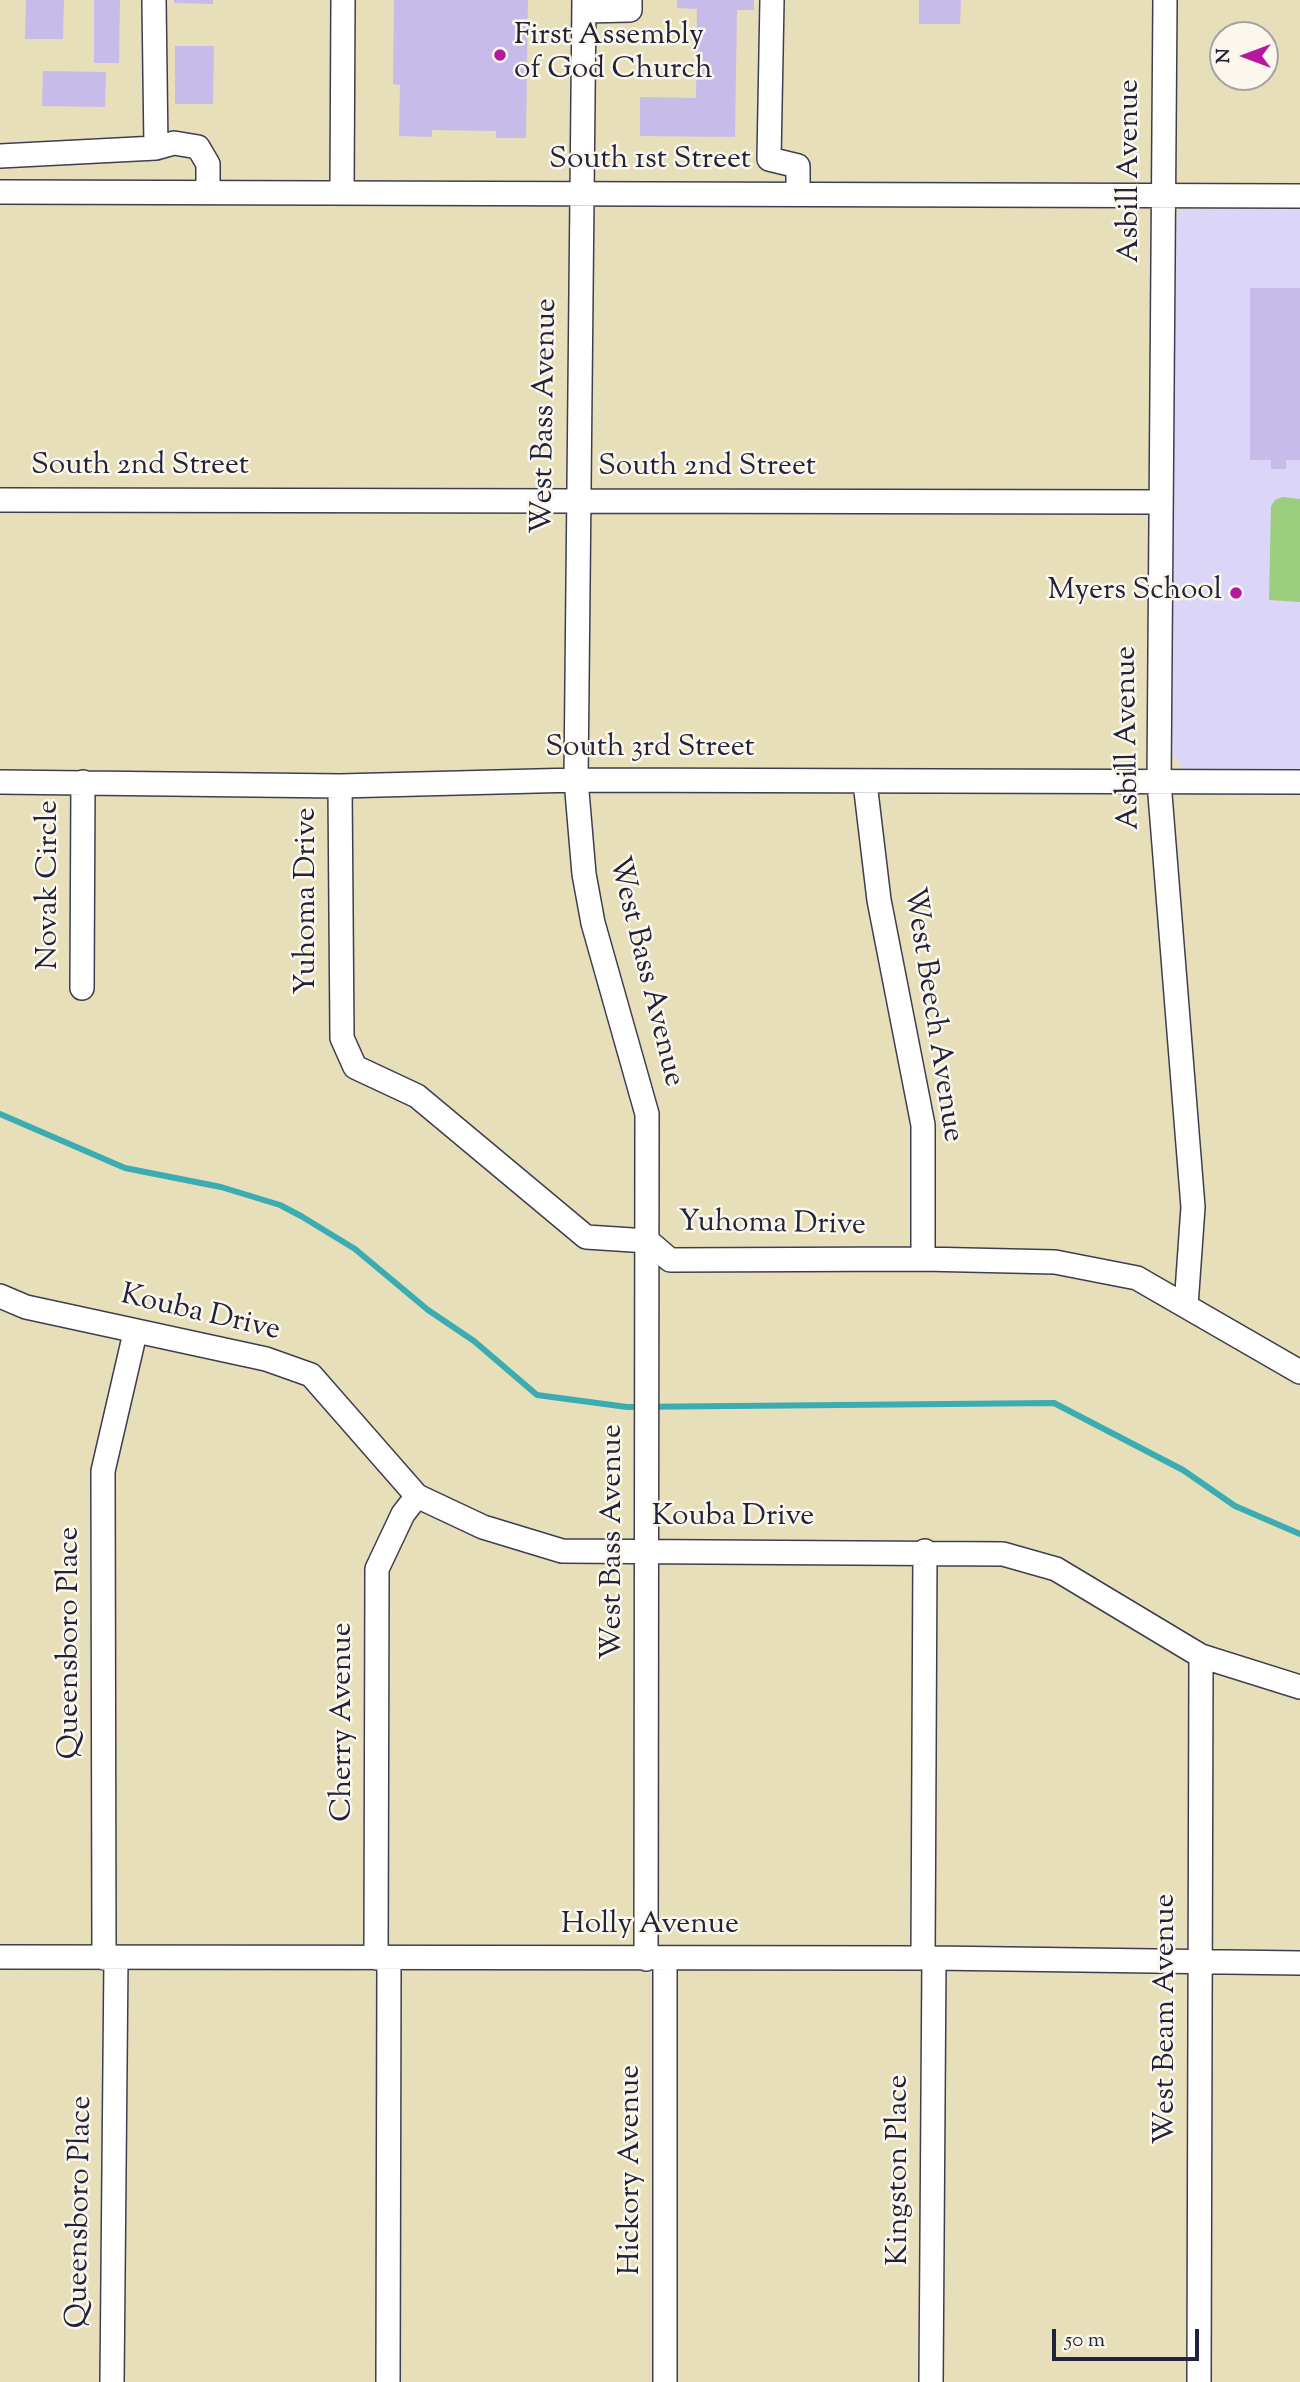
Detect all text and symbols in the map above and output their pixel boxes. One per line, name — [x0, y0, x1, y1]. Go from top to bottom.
place label: First Assembly of God Church — [514, 20, 713, 90]
north arrow — [1209, 21, 1279, 91]
marker: First Assembly of God Church — [492, 47, 508, 63]
text: N — [1211, 48, 1238, 64]
street label: Asbill Avenue — [1114, 79, 1150, 263]
street label: South 1st Street — [549, 144, 751, 180]
street label: West Bass Avenue — [527, 298, 567, 534]
street label: South 2nd Street — [31, 450, 249, 486]
street label: South 2nd Street — [598, 451, 816, 487]
place label: Myers School — [1047, 575, 1222, 611]
marker: Myers School — [1228, 585, 1244, 601]
street label: Asbill Avenue — [1110, 646, 1150, 830]
street label: South 3rd Street — [545, 732, 755, 768]
street label: Novak Circle — [33, 800, 69, 970]
street label: Yuhoma Drive — [291, 807, 327, 995]
street label: West Bass Avenue — [598, 853, 690, 1091]
street label: West Beech Avenue — [893, 885, 969, 1145]
street label: Yuhoma Drive — [678, 1206, 866, 1246]
street label: Kouba Drive — [117, 1279, 283, 1351]
street label: West Bass Avenue — [597, 1424, 633, 1660]
street label: Kouba Drive — [652, 1501, 814, 1537]
street label: Queensboro Place — [54, 1527, 90, 1759]
street label: Cherry Avenue — [327, 1622, 363, 1822]
street label: West Beam Avenue — [1150, 1894, 1186, 2144]
street label: Holly Avenue — [561, 1909, 739, 1945]
street label: Hickory Avenue — [615, 2065, 651, 2275]
street label: Kingston Place — [883, 2074, 919, 2266]
street label: Queensboro Place — [62, 2095, 102, 2329]
scale bar — [1055, 2316, 1202, 2360]
text: 50 m — [1065, 2326, 1105, 2356]

